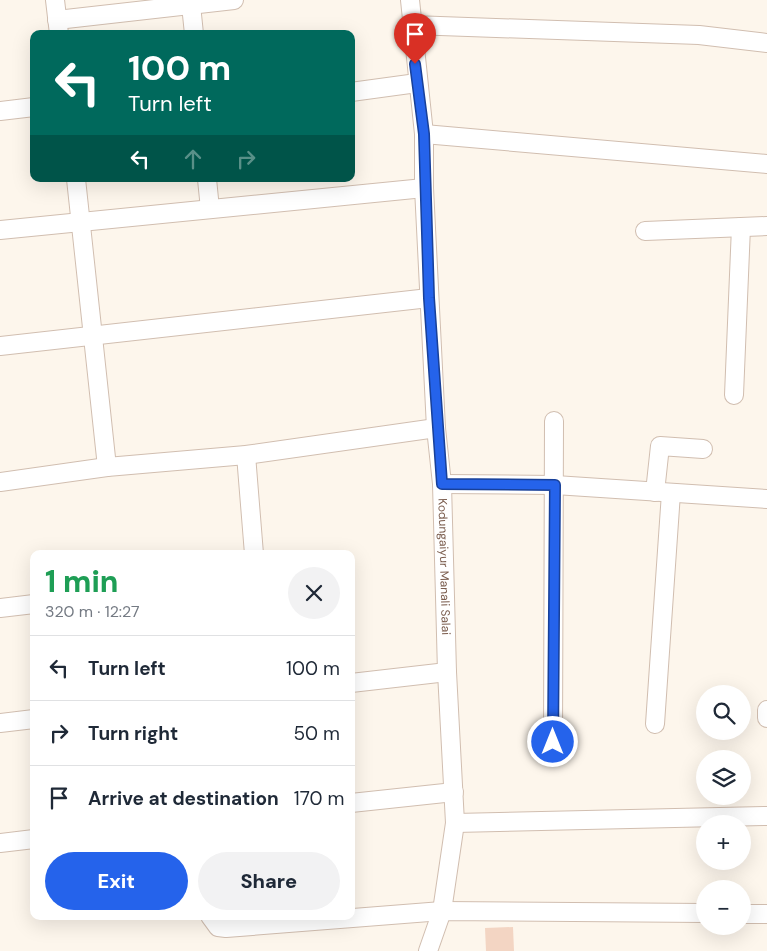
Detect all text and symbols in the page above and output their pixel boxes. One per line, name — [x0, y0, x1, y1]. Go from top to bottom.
pin — [394, 13, 436, 64]
icon: arrive — [401, 20, 429, 48]
text: 100 m — [128, 45, 231, 91]
icon: left — [45, 50, 110, 115]
text: Turn left — [128, 89, 212, 118]
icon: left — [126, 145, 154, 173]
icon: ahead — [179, 145, 207, 173]
icon: right — [232, 145, 260, 173]
street label: Kodungaiyur Manali Salai — [434, 498, 454, 635]
text: 1 min — [45, 562, 118, 601]
button: close — [288, 567, 340, 619]
text: 320 m · 12:27 — [45, 601, 140, 622]
icon: left — [45, 654, 73, 682]
text: Turn left — [88, 656, 166, 681]
text: 100 m — [286, 656, 340, 681]
map controls — [696, 685, 751, 935]
button: search — [696, 685, 751, 740]
position arrow — [526, 715, 578, 767]
icon: right — [45, 719, 73, 747]
text: Turn right — [88, 721, 178, 746]
text: 50 m — [293, 721, 340, 746]
button: layers — [696, 750, 751, 805]
icon: arrive — [45, 784, 73, 812]
text: Arrive at destination — [88, 786, 279, 811]
text: 170 m — [294, 786, 345, 811]
button: + — [696, 815, 751, 870]
button: Exit — [45, 852, 188, 910]
button: Share — [198, 852, 340, 910]
button: − — [696, 880, 751, 935]

